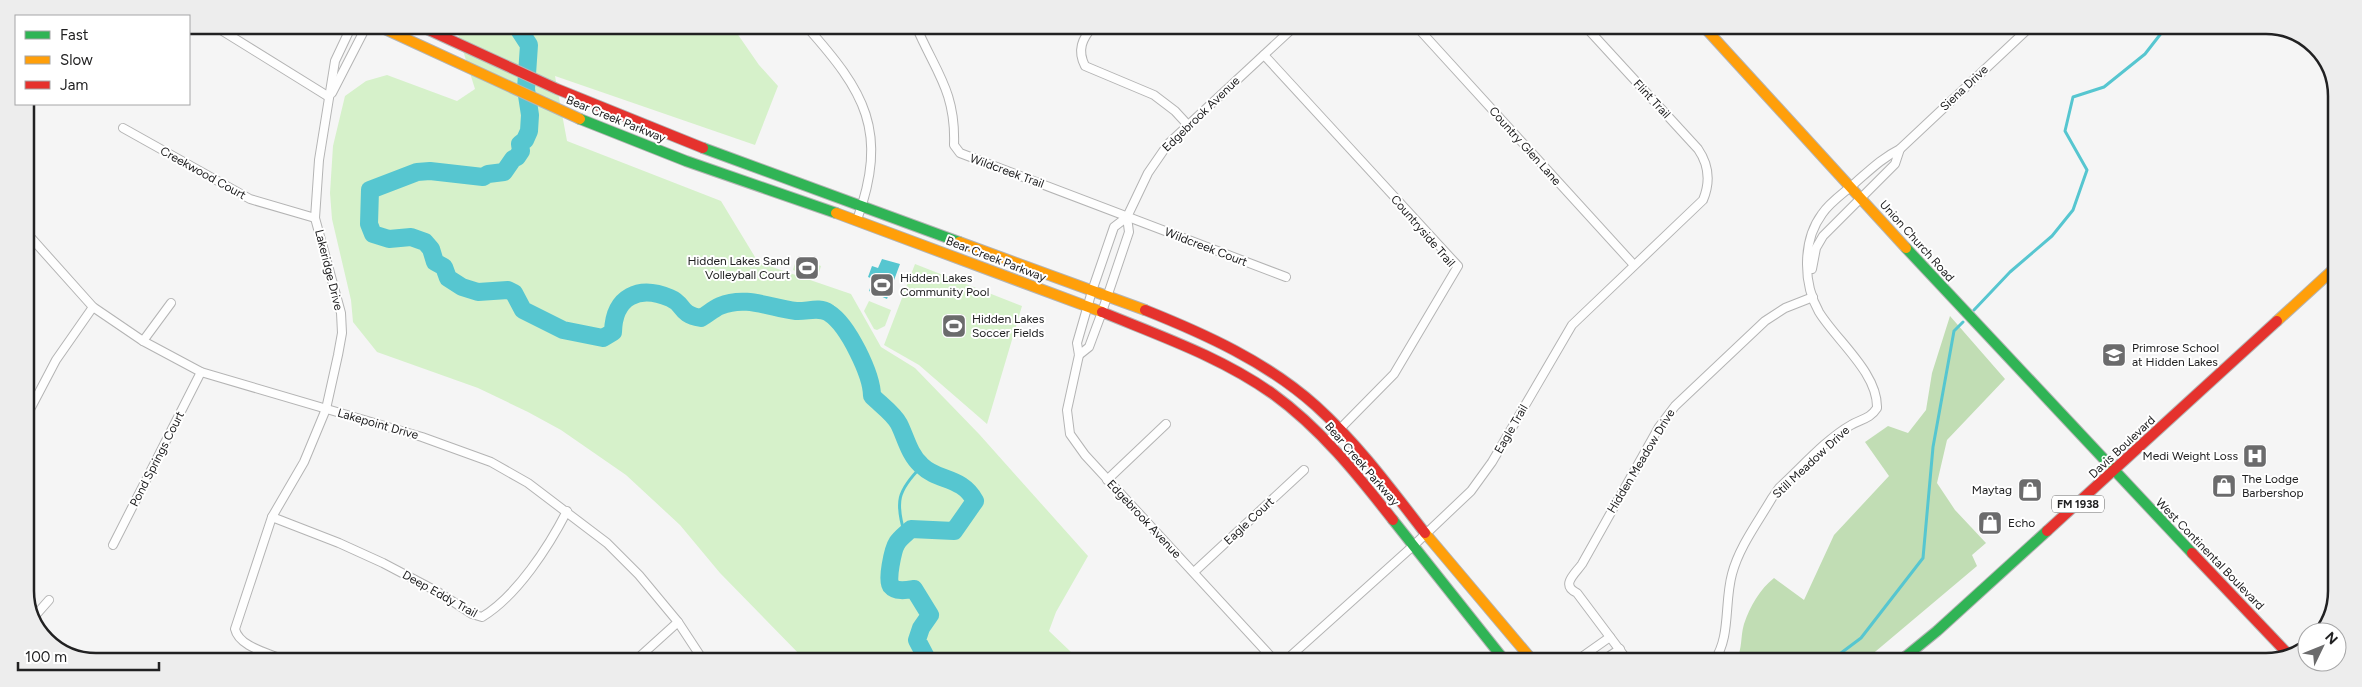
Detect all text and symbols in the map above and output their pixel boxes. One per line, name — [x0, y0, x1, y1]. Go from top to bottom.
legend — [15, 15, 190, 105]
text: Fast — [60, 26, 89, 44]
text: Slow — [60, 51, 93, 69]
street label: Siena Drive — [1937, 62, 1991, 114]
street label: Edgebrook Avenue — [1159, 73, 1243, 155]
text: Jam — [60, 76, 88, 94]
street label: Flint Trail — [1631, 77, 1673, 121]
street label: Bear Creek Parkway — [564, 93, 668, 146]
street label: Country Glen Lane — [1486, 104, 1564, 188]
street label: Creekwood Court — [158, 144, 249, 203]
street label: Wildcreek Trail — [968, 151, 1046, 191]
street label: Countryside Trail — [1388, 192, 1458, 270]
street label: Union Church Road — [1877, 197, 1957, 285]
street label: Wildcreek Court — [1163, 225, 1250, 269]
street label: Lakeridge Drive — [312, 228, 346, 312]
street label: Bear Creek Parkway — [944, 233, 1049, 285]
place label: Hidden Lakes Sand Volleyball Court — [688, 254, 790, 282]
sports icon: Hidden Lakes Sand Volleyball Court — [794, 255, 820, 281]
place label: Hidden Lakes Community Pool — [900, 271, 989, 299]
sports icon: Hidden Lakes Community Pool — [869, 272, 895, 298]
place label: Hidden Lakes Soccer Fields — [972, 312, 1045, 340]
sports icon: Hidden Lakes Soccer Fields — [941, 313, 967, 339]
place label: Primrose School at Hidden Lakes — [2132, 341, 2219, 369]
school or university icon: Primrose School at Hidden Lakes — [2101, 342, 2127, 368]
street label: Eagle Trail — [1491, 402, 1531, 456]
street label: Lakepoint Drive — [336, 406, 420, 442]
street label: Hidden Meadow Drive — [1604, 406, 1678, 516]
street label: Pond Springs Court — [127, 409, 187, 509]
street label: Davis Boulevard — [2086, 413, 2158, 481]
street label: Bear Creek Parkway — [1322, 419, 1403, 509]
street label: Still Meadow Drive — [1770, 423, 1853, 501]
hospital icon: Medi Weight Loss — [2242, 443, 2268, 469]
place label: Medi Weight Loss — [2143, 449, 2238, 463]
place label: The Lodge Barbershop — [2242, 472, 2304, 500]
shop icon: The Lodge Barbershop — [2211, 473, 2237, 499]
street label: Edgebrook Avenue — [1104, 477, 1184, 561]
shop icon: Maytag — [2017, 477, 2043, 503]
place label: Maytag — [1972, 483, 2012, 497]
street label: Eagle Court — [1221, 494, 1277, 548]
street label: West Continental Boulevard — [2153, 495, 2267, 613]
road number: FM 1938 — [2052, 496, 2104, 512]
shop icon: Echo — [1977, 510, 2003, 536]
place label: Echo — [2008, 516, 2035, 530]
street label: Deep Eddy Trail — [400, 568, 480, 620]
north arrow — [2297, 622, 2347, 672]
text: N — [2321, 629, 2341, 648]
scale bar — [18, 640, 159, 672]
text: 100 m — [25, 648, 67, 666]

